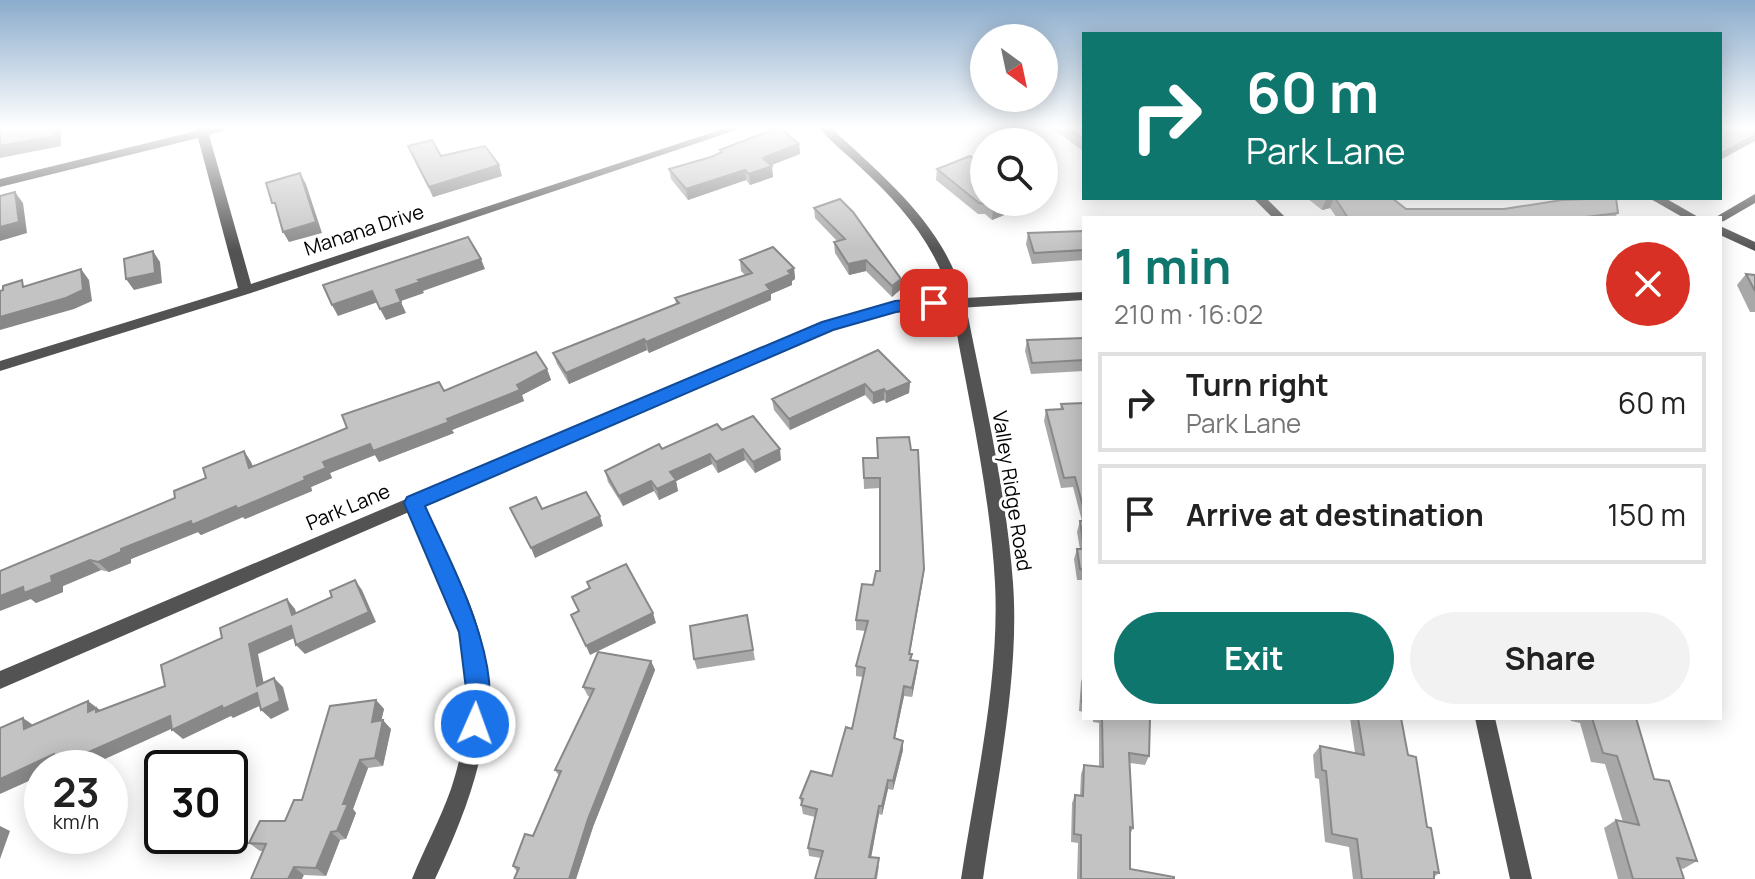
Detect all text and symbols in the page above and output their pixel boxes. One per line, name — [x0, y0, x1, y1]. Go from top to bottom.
north arrow — [970, 24, 1058, 112]
map controls — [970, 24, 1058, 216]
text: 60 m — [1246, 53, 1379, 130]
icon: right — [1114, 64, 1218, 168]
text: Park Lane — [1246, 126, 1406, 175]
button: search — [970, 128, 1058, 216]
street label: Manana Drive — [300, 197, 427, 262]
text: 1 min — [1114, 233, 1231, 298]
button: close — [1606, 242, 1690, 326]
pin — [900, 269, 968, 337]
icon: arrive — [912, 281, 956, 325]
text: 210 m · 16:02 — [1114, 296, 1263, 332]
text: Turn right — [1186, 364, 1329, 405]
icon: right — [1118, 380, 1162, 424]
text: 60 m — [1618, 382, 1686, 423]
text: Park Lane — [1186, 405, 1301, 441]
street label: Valley Ridge Road — [987, 409, 1038, 573]
street label: Park Lane — [302, 477, 394, 536]
icon: arrive — [1118, 492, 1162, 536]
text: Arrive at destination — [1186, 494, 1484, 535]
text: 150 m — [1607, 494, 1686, 535]
button: Exit — [1114, 612, 1394, 704]
button: Share — [1410, 612, 1690, 704]
position arrow — [433, 682, 517, 766]
speed limit sign: 30 — [144, 750, 248, 854]
text: 23 — [52, 764, 100, 819]
text: km/h — [53, 808, 99, 835]

